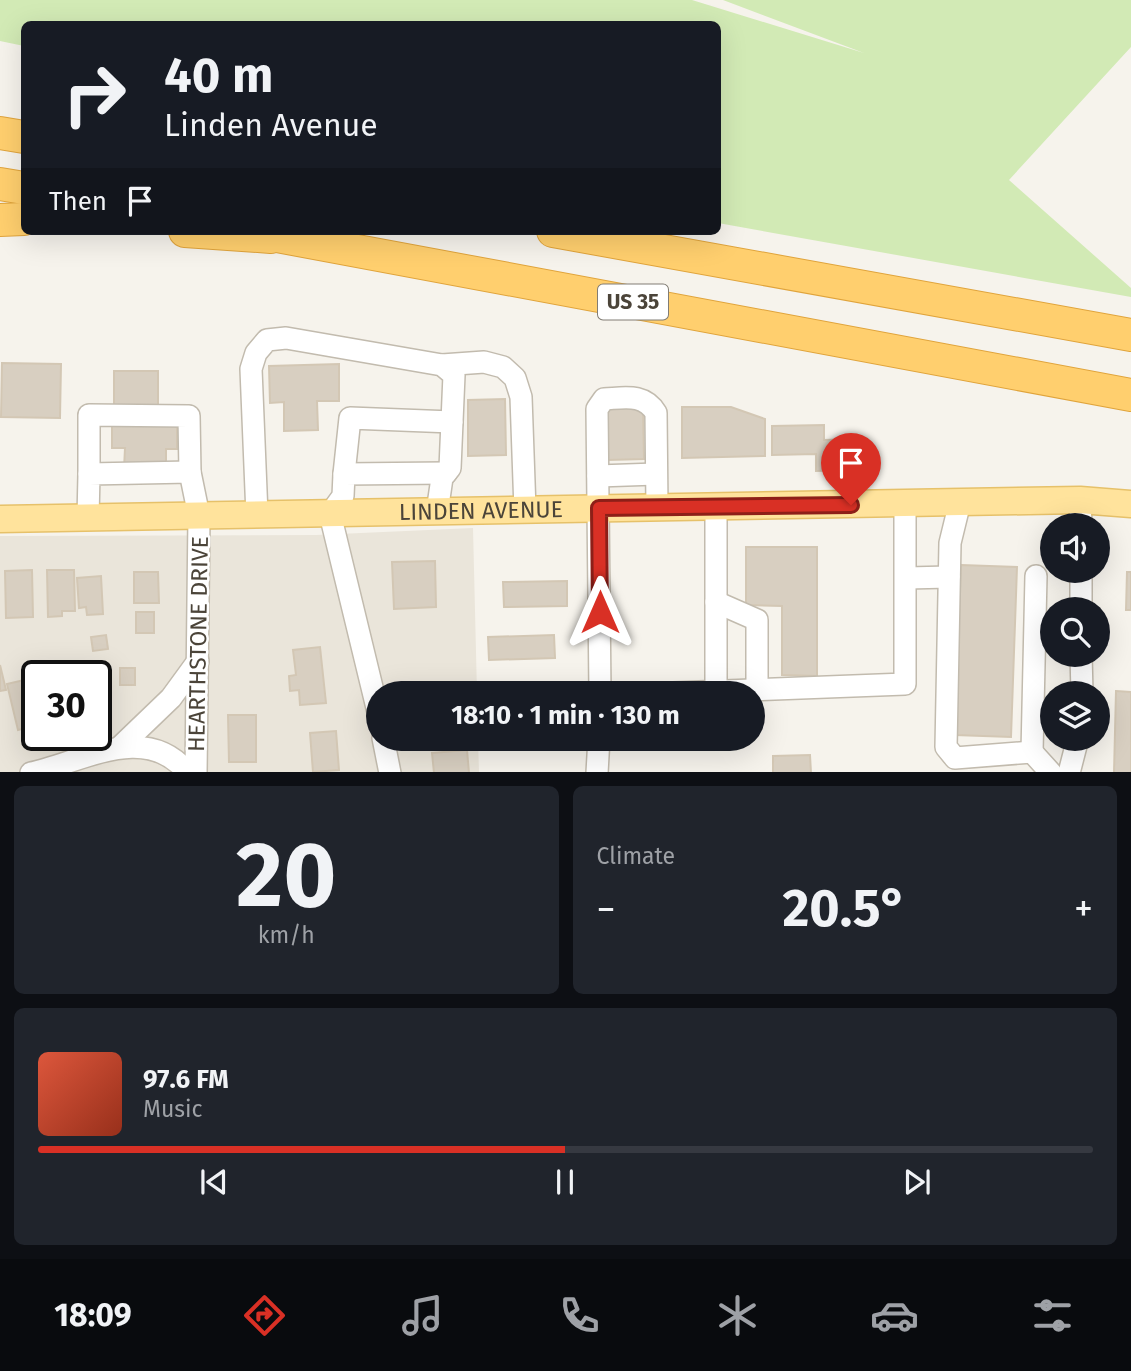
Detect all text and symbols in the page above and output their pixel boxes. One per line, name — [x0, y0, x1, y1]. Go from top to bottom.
text: 40 m — [164, 46, 273, 105]
icon: right — [49, 49, 140, 140]
text: Linden Avenue — [164, 106, 378, 144]
icon: arrive — [121, 182, 159, 220]
text: Then — [49, 186, 107, 217]
road number: US 35 — [598, 284, 668, 320]
pin — [821, 433, 881, 505]
icon: arrive — [832, 444, 870, 482]
street label: LINDEN AVENUE — [399, 495, 563, 526]
map controls — [1040, 513, 1110, 751]
button: sound — [1040, 513, 1110, 583]
street label: HEARTHSTONE DRIVE — [182, 536, 214, 752]
position arrow — [563, 575, 637, 649]
button: search — [1040, 597, 1110, 667]
speed limit sign: 30 — [21, 660, 112, 751]
button: layers — [1040, 681, 1110, 751]
text: 18:10 · 1 min · 130 m — [451, 700, 680, 731]
text: 20 — [236, 821, 336, 930]
text: Climate — [597, 842, 675, 870]
text: 20.5° — [782, 877, 907, 940]
text: − — [597, 886, 616, 932]
text: + — [1074, 886, 1093, 932]
text: km/h — [258, 921, 315, 949]
text: 97.6 FM — [143, 1064, 229, 1095]
text: Music — [143, 1095, 203, 1123]
icon: previous — [195, 1163, 233, 1201]
icon: pause — [546, 1163, 584, 1201]
icon: next — [898, 1163, 936, 1201]
icon: directions — [240, 1291, 289, 1340]
icon: music — [398, 1291, 447, 1340]
icon: phone — [555, 1291, 604, 1340]
icon: climate — [713, 1291, 762, 1340]
icon: car — [870, 1291, 919, 1340]
icon: filters — [1028, 1291, 1077, 1340]
text: 18:09 — [54, 1296, 132, 1334]

